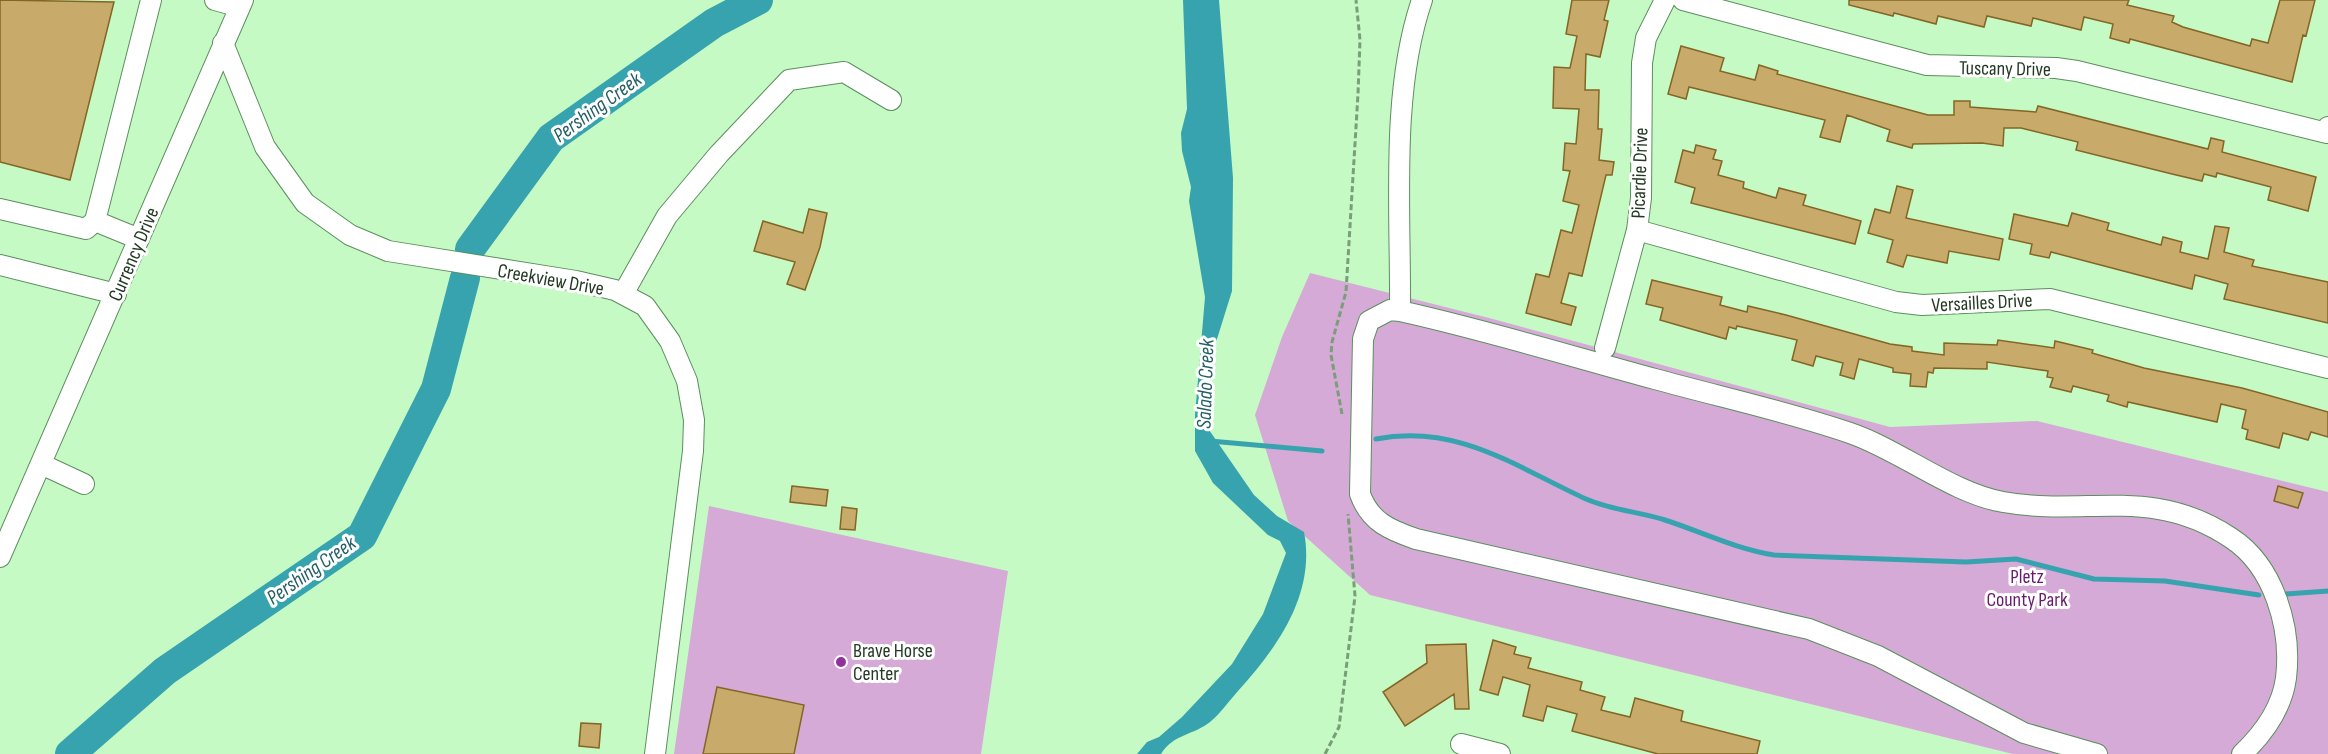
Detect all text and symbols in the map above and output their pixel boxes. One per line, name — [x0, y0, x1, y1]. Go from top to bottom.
street label: Tuscany Drive — [1959, 56, 2051, 82]
water label: Pershing Creek — [548, 66, 647, 148]
street label: Picardie Drive — [1626, 127, 1654, 219]
street label: Currency Drive — [103, 204, 164, 305]
street label: Creekview Drive — [496, 259, 606, 301]
street label: Versailles Drive — [1931, 288, 2033, 318]
water label: Salado Creek — [1191, 338, 1220, 429]
water label: Pershing Creek — [262, 530, 362, 610]
park label: Pletz County Park — [1986, 565, 2068, 612]
place label: Brave Horse Center — [853, 639, 933, 686]
marker: Brave Horse Center — [834, 655, 848, 669]

